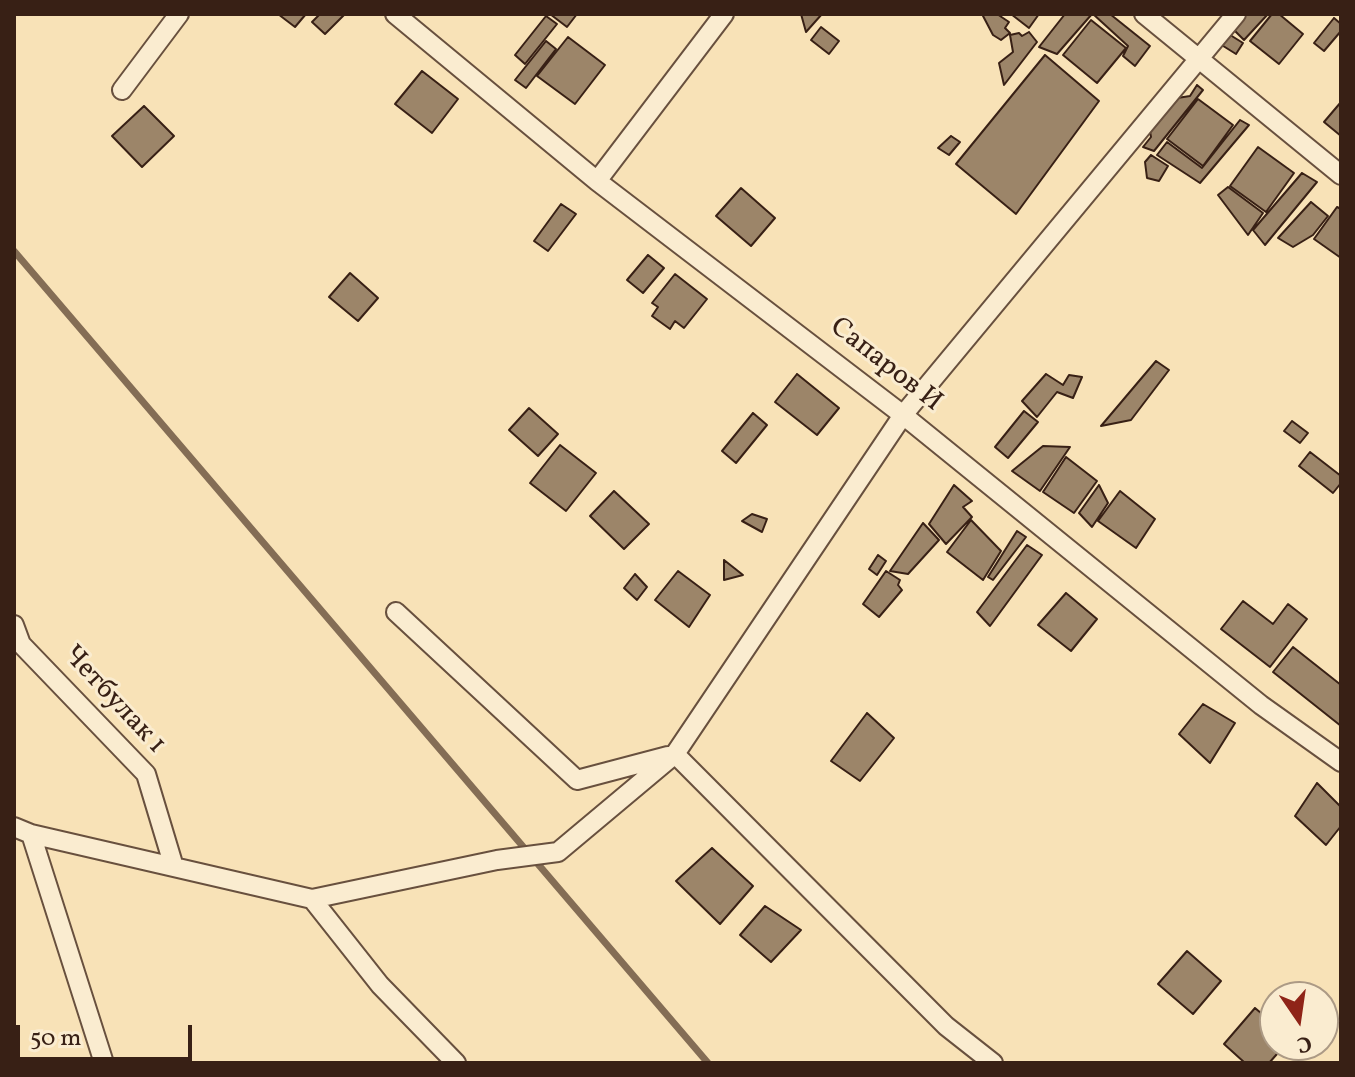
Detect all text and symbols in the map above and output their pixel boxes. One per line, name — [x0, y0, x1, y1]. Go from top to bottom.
street label: Сапаров И — [822, 312, 948, 420]
street label: Четбулак 1 — [54, 640, 172, 762]
north arrow — [1259, 981, 1339, 1061]
scale bar — [20, 1009, 196, 1059]
text: 50 m — [30, 1022, 82, 1056]
text: С — [1294, 1026, 1314, 1060]

